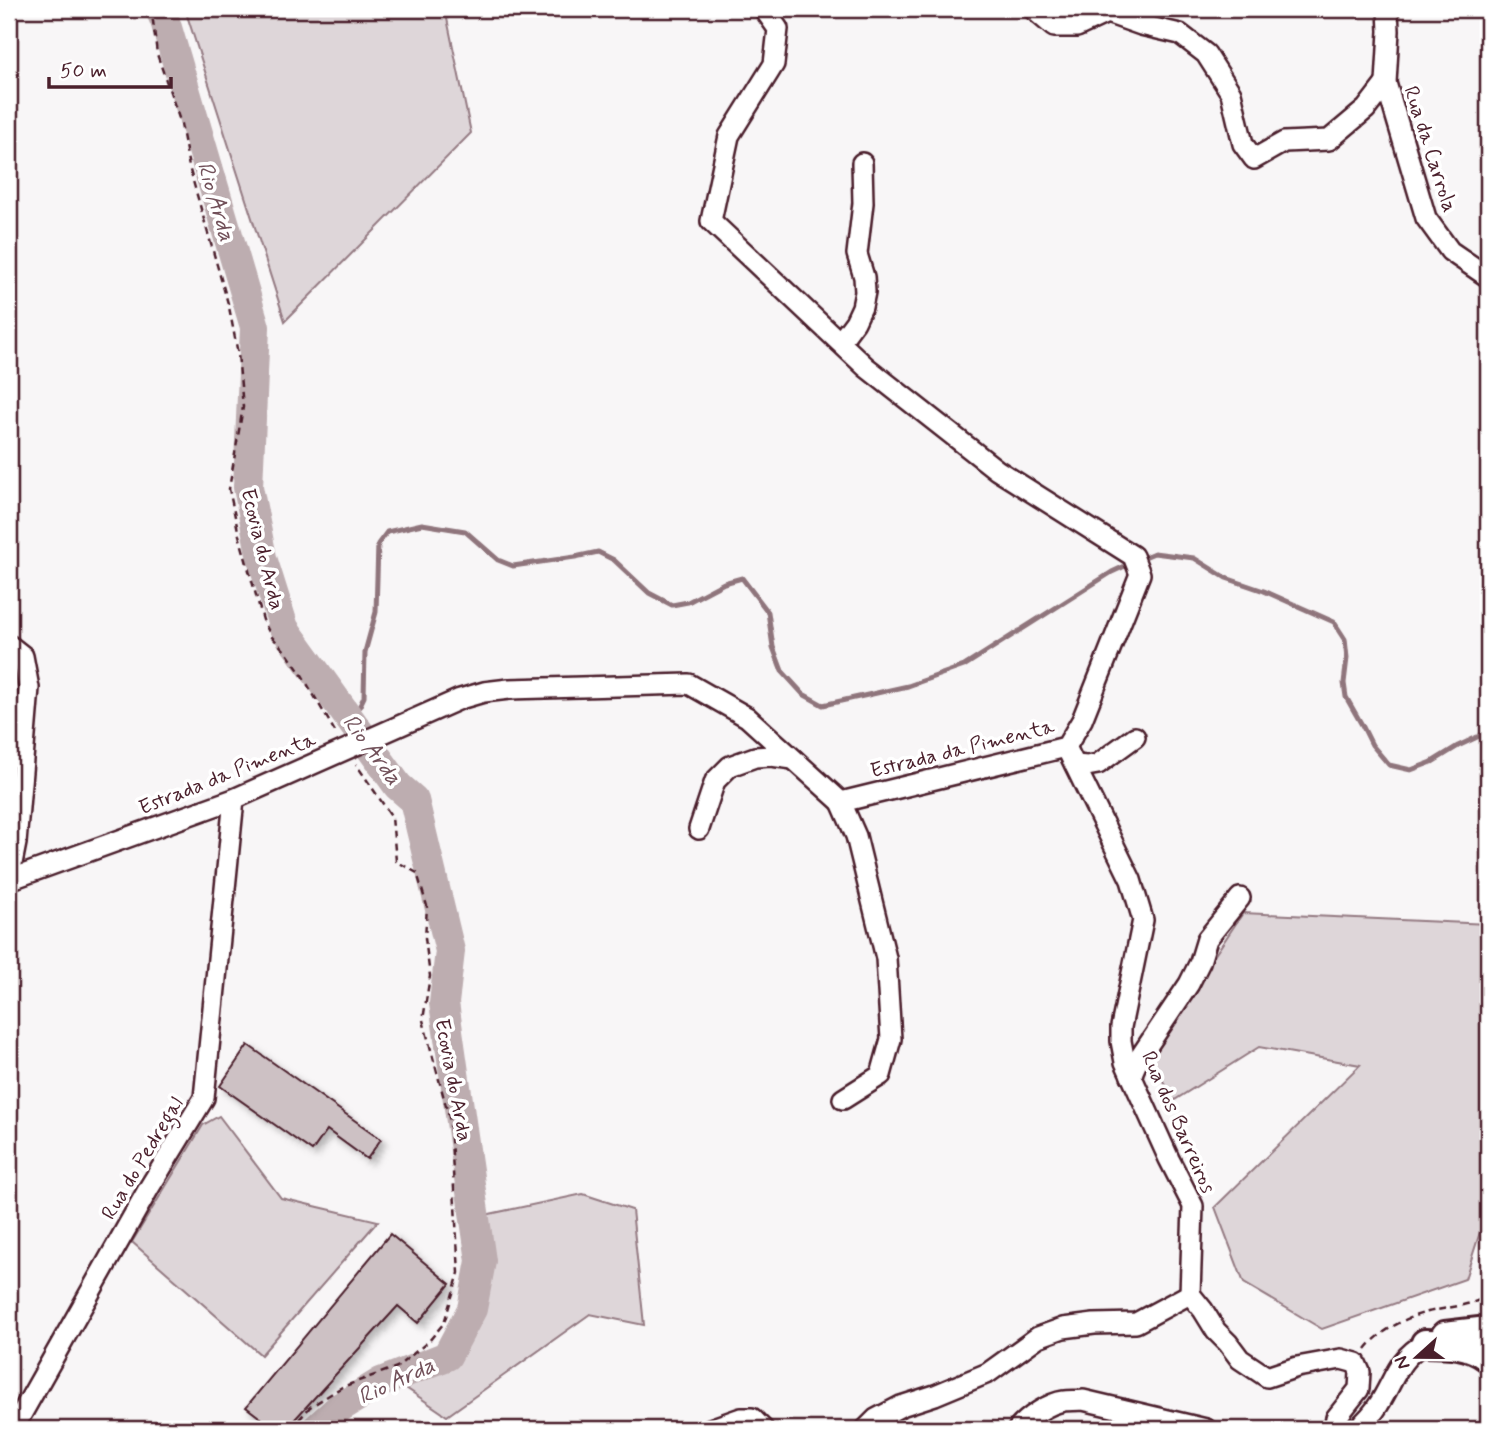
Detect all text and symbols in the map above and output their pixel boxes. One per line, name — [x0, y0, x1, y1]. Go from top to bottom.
scale bar — [49, 46, 172, 90]
text: 50 m — [60, 57, 107, 85]
street label: Rua da Carrola — [1396, 83, 1464, 216]
water label: Rio Arda — [189, 158, 241, 245]
street label: Ecovia do Arda — [233, 486, 291, 613]
water label: Rio Arda — [335, 709, 408, 792]
street label: Estrada da Pimenta — [867, 712, 1057, 785]
street label: Estrada da Pimenta — [135, 725, 320, 822]
street label: Ecovia do Arda — [427, 1017, 479, 1144]
street label: Rua dos Barreiros — [1134, 1047, 1222, 1198]
street label: Rua do Pedregal — [95, 1092, 192, 1226]
north arrow — [1382, 1322, 1452, 1392]
water label: Rio Arda — [353, 1351, 440, 1413]
text: N — [1389, 1352, 1416, 1373]

